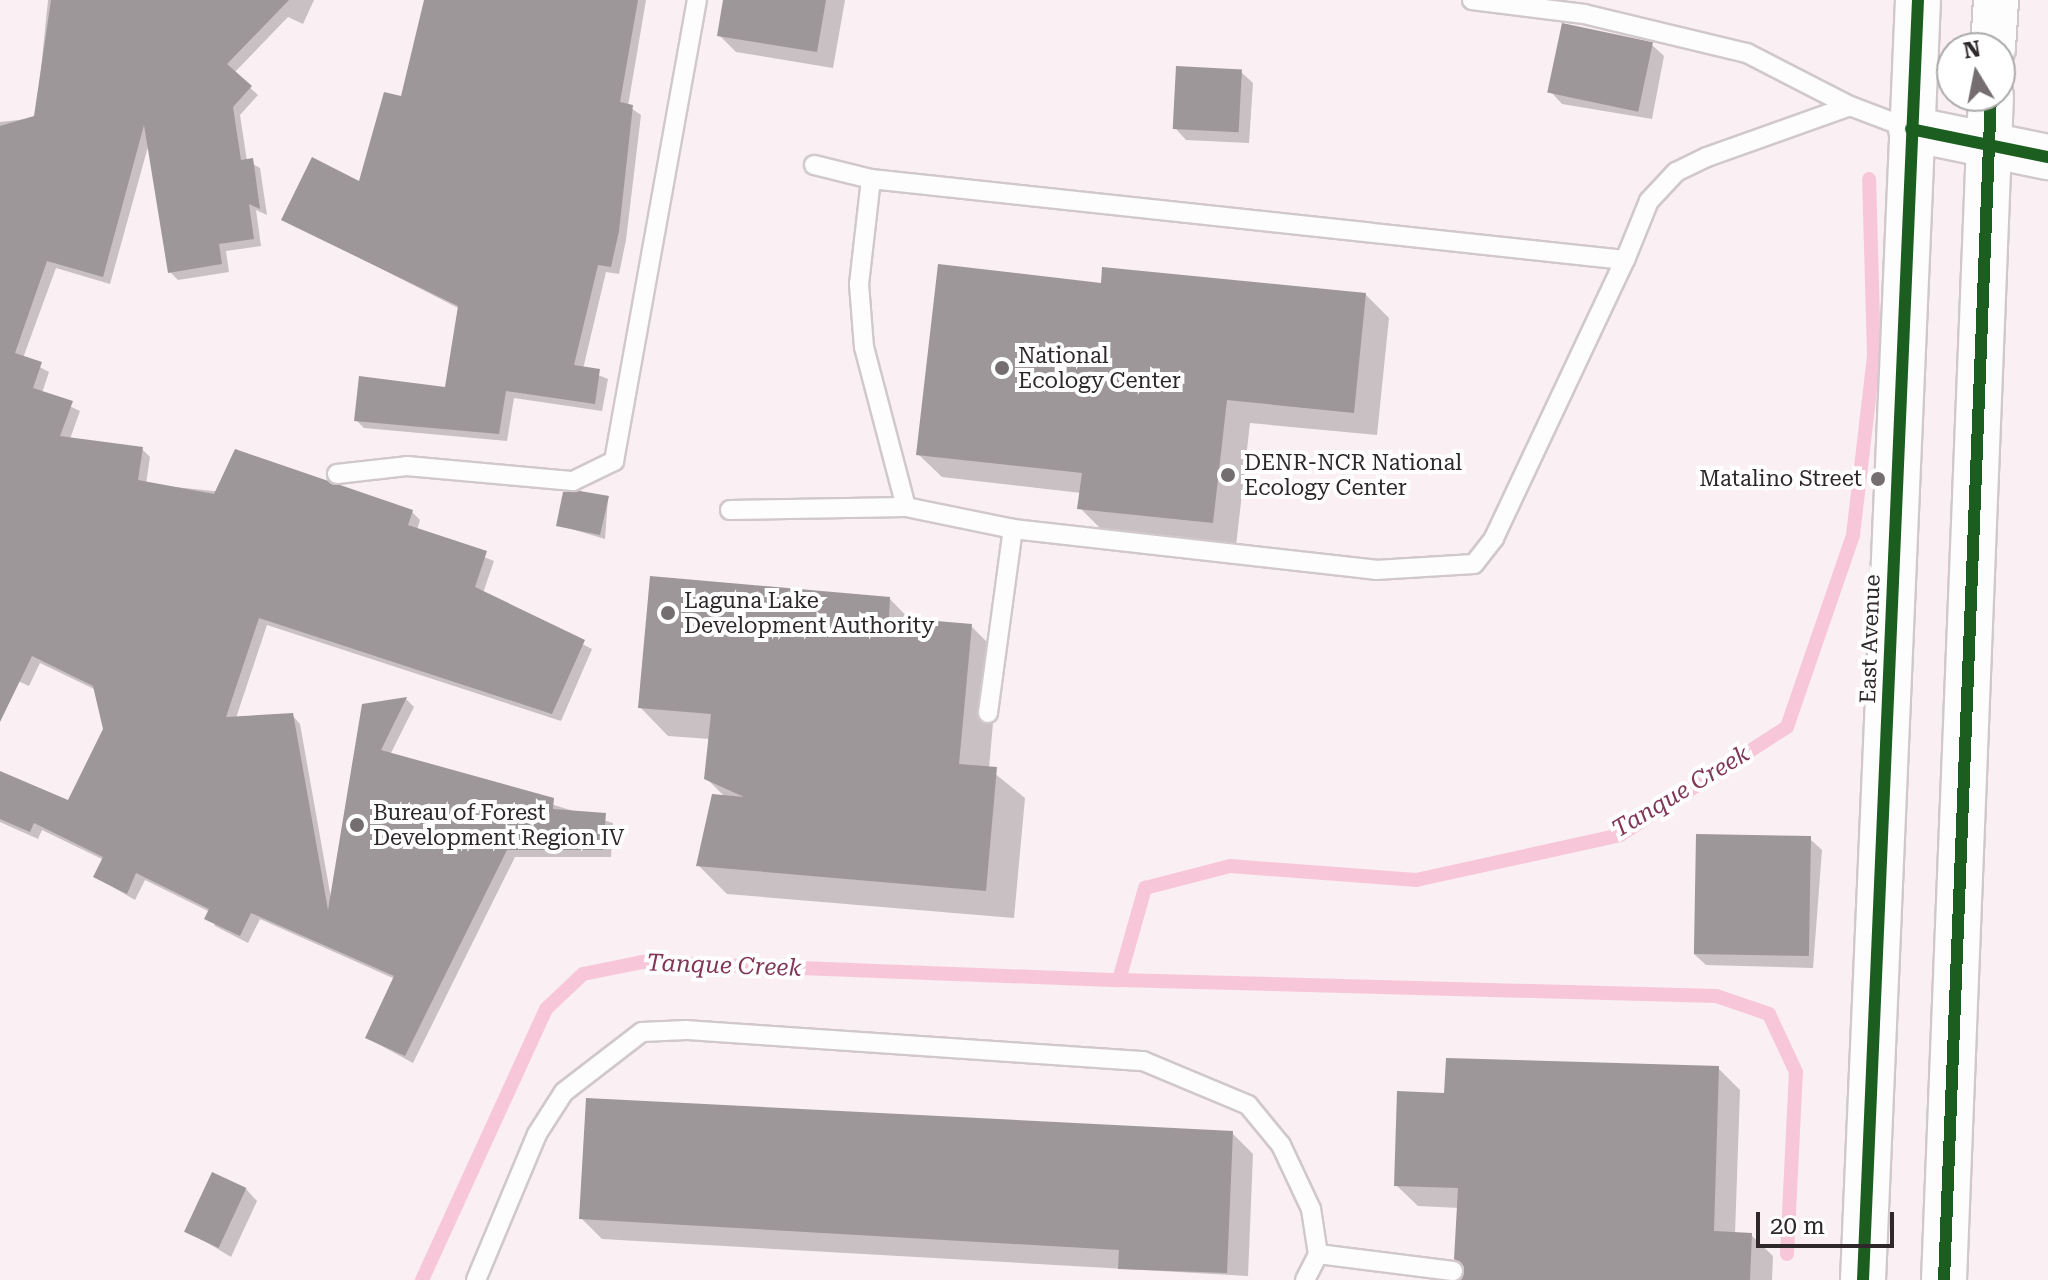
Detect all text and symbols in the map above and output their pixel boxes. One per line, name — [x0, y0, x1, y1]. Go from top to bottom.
north arrow — [1936, 32, 2016, 112]
text: N — [1962, 36, 1983, 64]
place label: National Ecology Center — [1018, 342, 1181, 394]
marker: National Ecology Center — [993, 359, 1011, 377]
place label: DENR-NCR National Ecology Center — [1244, 449, 1462, 500]
marker: DENR-NCR National Ecology Center — [1219, 466, 1237, 484]
place label: Matalino Street — [1699, 466, 1862, 492]
marker: Matalino Street — [1869, 470, 1887, 488]
street label: East Avenue — [1855, 574, 1885, 704]
place label: Laguna Lake Development Authority — [684, 587, 934, 638]
marker: Laguna Lake Development Authority — [659, 604, 677, 622]
water label: Tanque Creek — [1607, 740, 1755, 844]
place label: Bureau of Forest Development Region IV — [373, 799, 624, 850]
marker: Bureau of Forest Development Region IV — [348, 816, 366, 834]
water label: Tanque Creek — [646, 949, 802, 983]
scale bar — [1760, 1196, 1898, 1246]
text: 20 m — [1770, 1212, 1825, 1240]

